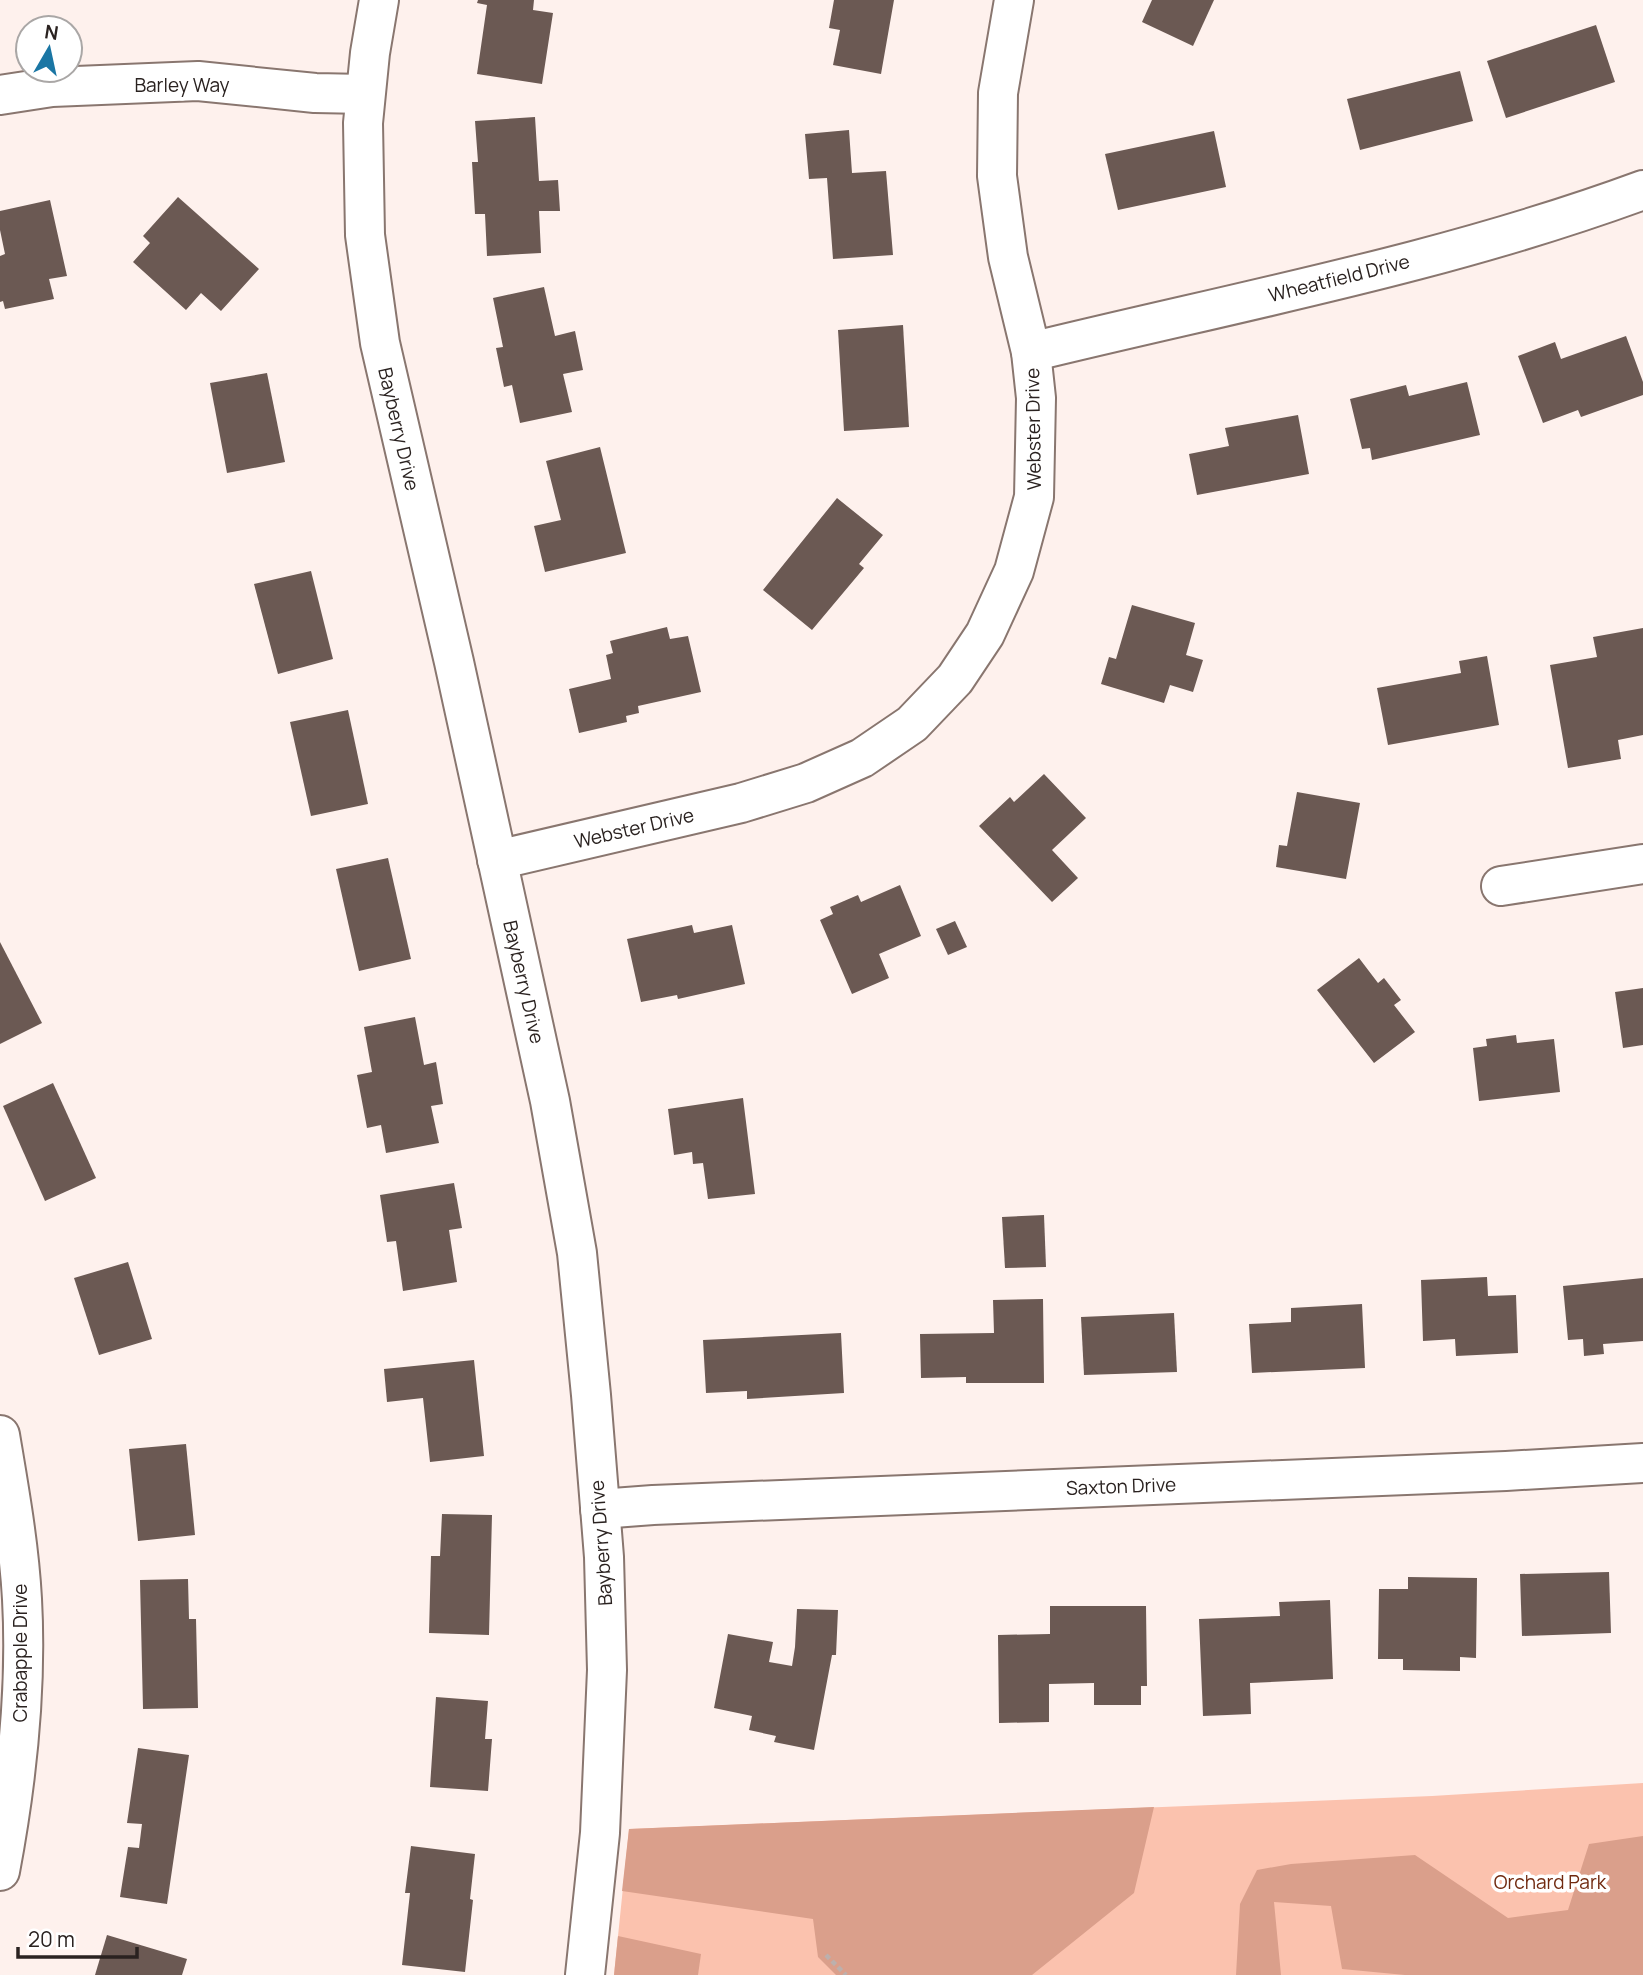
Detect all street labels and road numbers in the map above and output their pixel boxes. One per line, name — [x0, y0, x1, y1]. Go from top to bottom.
street label: Barley Way — [134, 72, 230, 98]
street label: Wheatfield Drive — [1266, 248, 1412, 308]
street label: Bayberry Drive — [372, 365, 426, 493]
street label: Webster Drive — [1019, 368, 1047, 490]
street label: Webster Drive — [572, 802, 696, 854]
street label: Bayberry Drive — [497, 918, 551, 1046]
street label: Saxton Drive — [1065, 1471, 1177, 1501]
street label: Bayberry Drive — [584, 1479, 618, 1607]
street label: Crabapple Drive — [7, 1584, 33, 1722]

